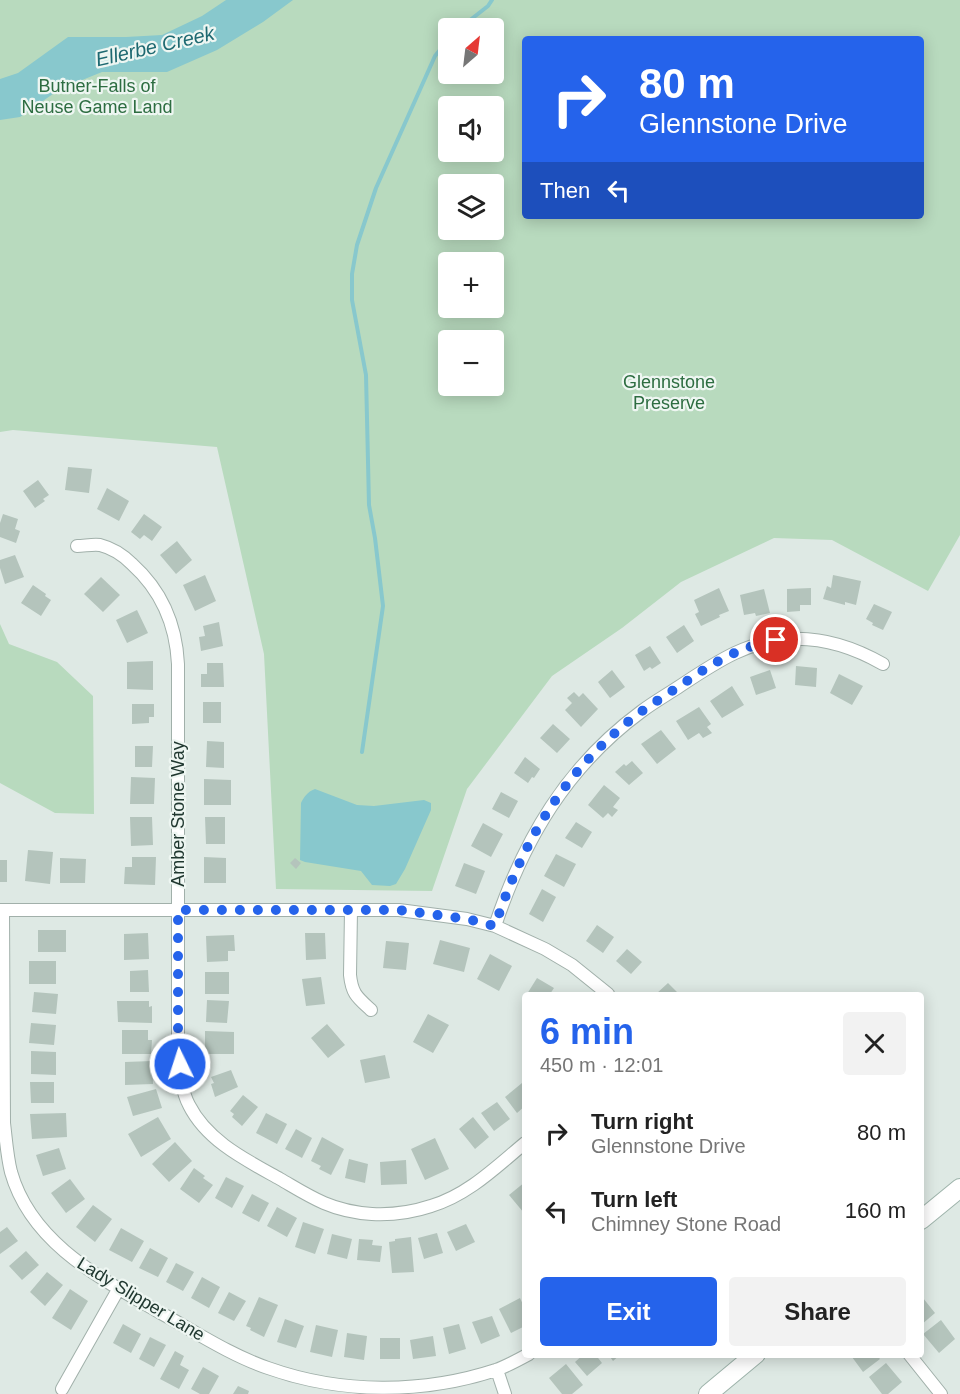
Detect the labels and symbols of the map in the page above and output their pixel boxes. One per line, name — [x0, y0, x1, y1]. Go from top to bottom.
north arrow — [438, 18, 504, 84]
water label: Ellerbe Creek — [93, 21, 217, 70]
park label: Butner-Falls of Neuse Game Land — [21, 76, 173, 117]
park label: Glennstone Preserve — [623, 372, 715, 413]
pin — [750, 614, 801, 665]
street label: Amber Stone Way — [168, 741, 188, 887]
position arrow — [148, 1032, 212, 1096]
street label: Lady Slipper Lane — [74, 1253, 208, 1345]

